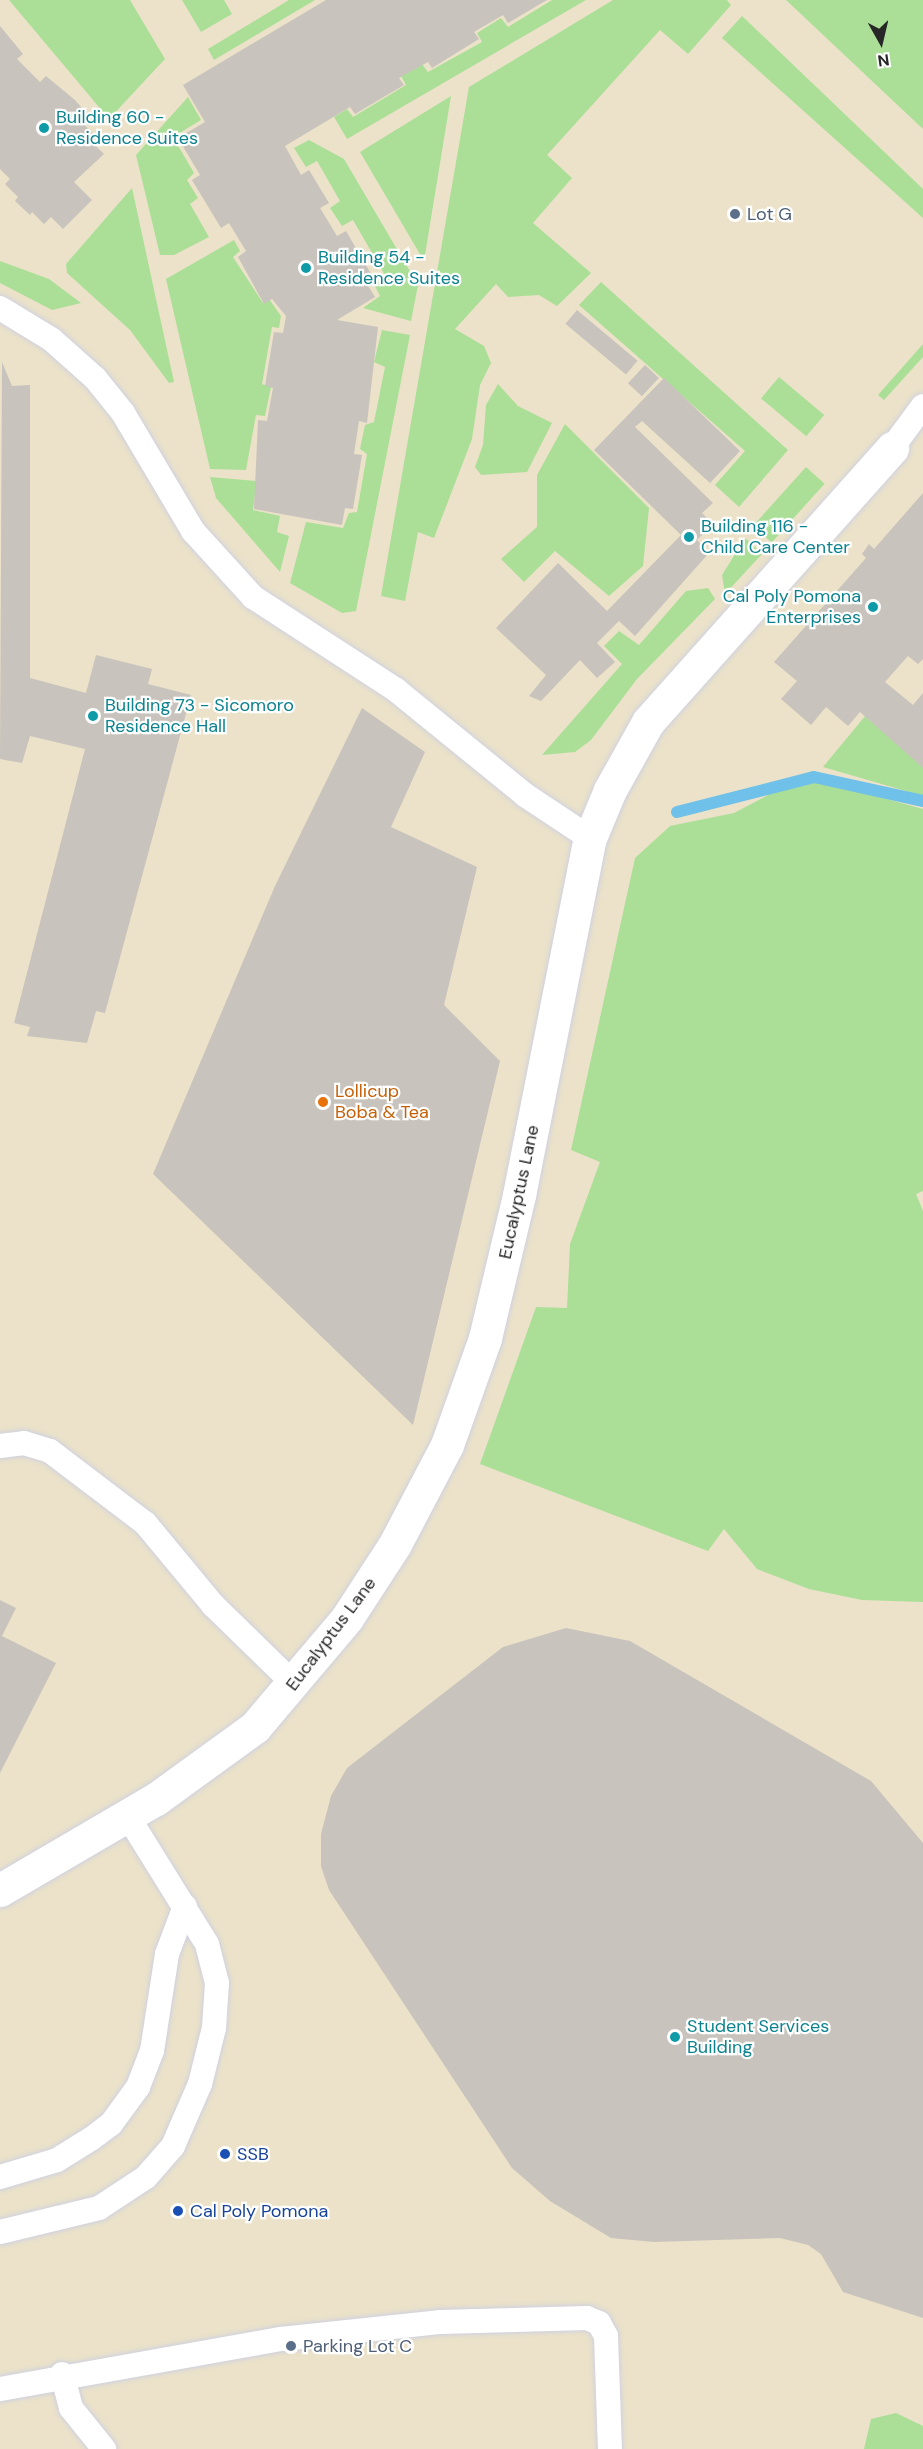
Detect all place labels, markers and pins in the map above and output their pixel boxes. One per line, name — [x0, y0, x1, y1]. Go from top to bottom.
place label: Building 60 - Residence Suites — [56, 107, 198, 150]
marker: Building 60 - Residence Suites — [37, 121, 51, 135]
place label: Lot G — [747, 203, 792, 225]
marker: Lot G — [728, 207, 742, 221]
place label: Building 54 - Residence Suites — [318, 247, 460, 290]
marker: Building 54 - Residence Suites — [299, 261, 313, 275]
place label: Building 116 - Child Care Center — [701, 516, 850, 558]
marker: Building 116 - Child Care Center — [682, 530, 696, 544]
place label: Cal Poly Pomona Enterprises — [723, 586, 861, 628]
marker: Cal Poly Pomona Enterprises — [866, 600, 880, 614]
place label: Building 73 - Sicomoro Residence Hall — [105, 695, 294, 738]
marker: Building 73 - Sicomoro Residence Hall — [86, 709, 100, 723]
place label: Lollicup Boba & Tea — [335, 1081, 429, 1124]
marker: Lollicup Boba & Tea — [316, 1095, 330, 1109]
place label: Student Services Building — [687, 2016, 829, 2058]
marker: Student Services Building — [668, 2030, 682, 2044]
place label: SSB — [237, 2143, 269, 2165]
marker: SSB — [218, 2147, 232, 2161]
place label: Cal Poly Pomona — [190, 2200, 328, 2222]
marker: Cal Poly Pomona — [171, 2204, 185, 2218]
place label: Parking Lot C — [303, 2335, 412, 2357]
marker: Parking Lot C — [284, 2339, 298, 2353]

